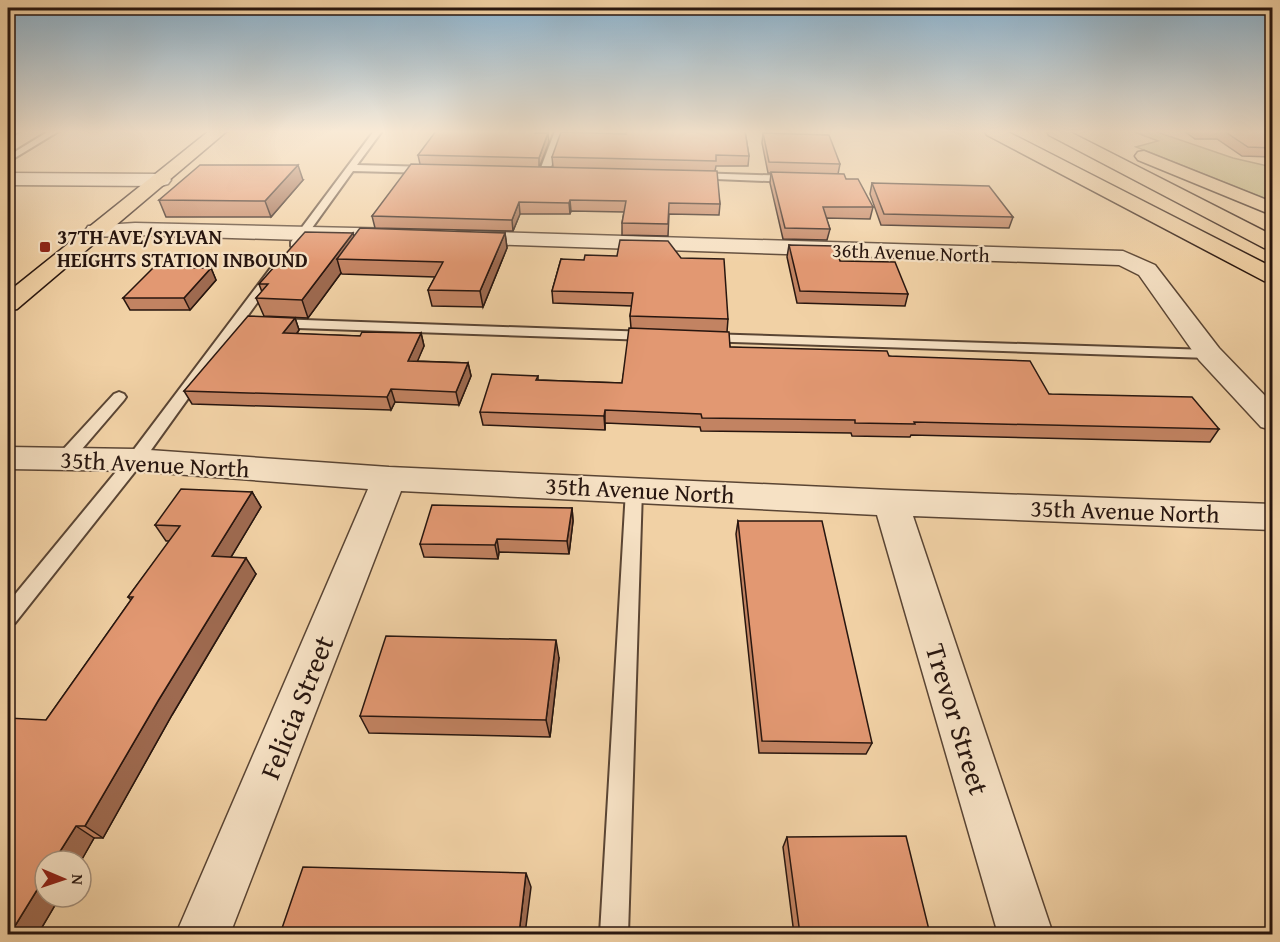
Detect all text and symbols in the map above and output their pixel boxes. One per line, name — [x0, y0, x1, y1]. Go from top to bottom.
place label: 37TH AVE/SYLVAN HEIGHTS STATION INBOUND — [57, 222, 308, 274]
street label: 36th Avenue North — [832, 235, 990, 269]
marker: 37TH AVE/SYLVAN HEIGHTS STATION INBOUND — [38, 240, 52, 254]
street label: 35th Avenue North — [60, 442, 251, 486]
street label: 35th Avenue North — [545, 468, 736, 512]
street label: 35th Avenue North — [1030, 490, 1221, 532]
street label: Felicia Street — [249, 629, 344, 785]
street label: Trevor Street — [916, 638, 1000, 800]
north arrow — [33, 849, 93, 909]
text: N — [66, 874, 90, 886]

